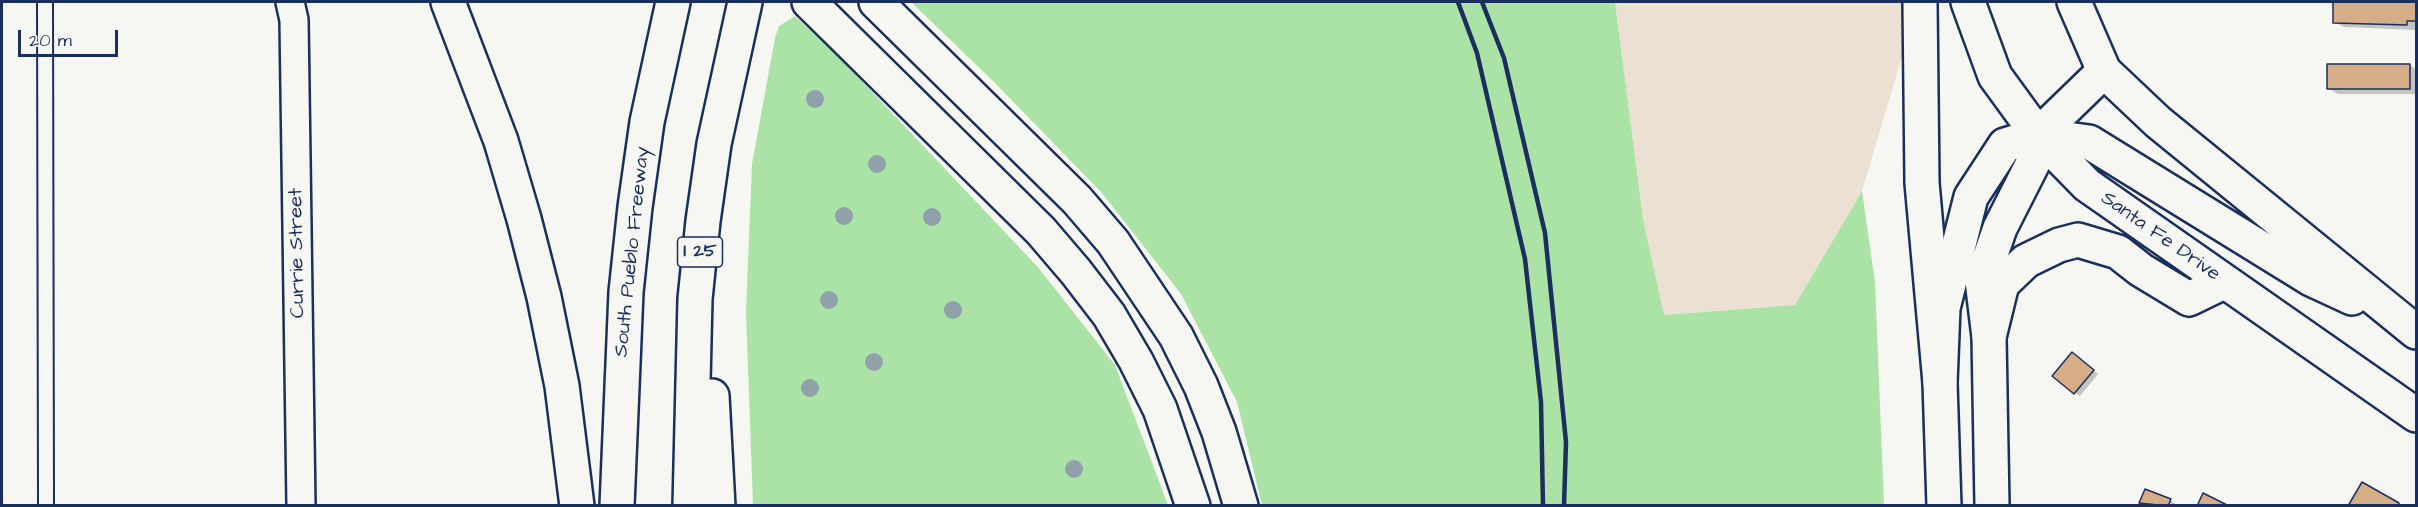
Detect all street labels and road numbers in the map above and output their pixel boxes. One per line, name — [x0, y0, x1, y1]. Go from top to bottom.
street label: South Pueblo Freeway — [610, 146, 656, 358]
street label: Santa Fe Drive — [2096, 187, 2224, 287]
street label: Currie Street — [285, 188, 311, 318]
road number: I 25 — [678, 237, 722, 267]

